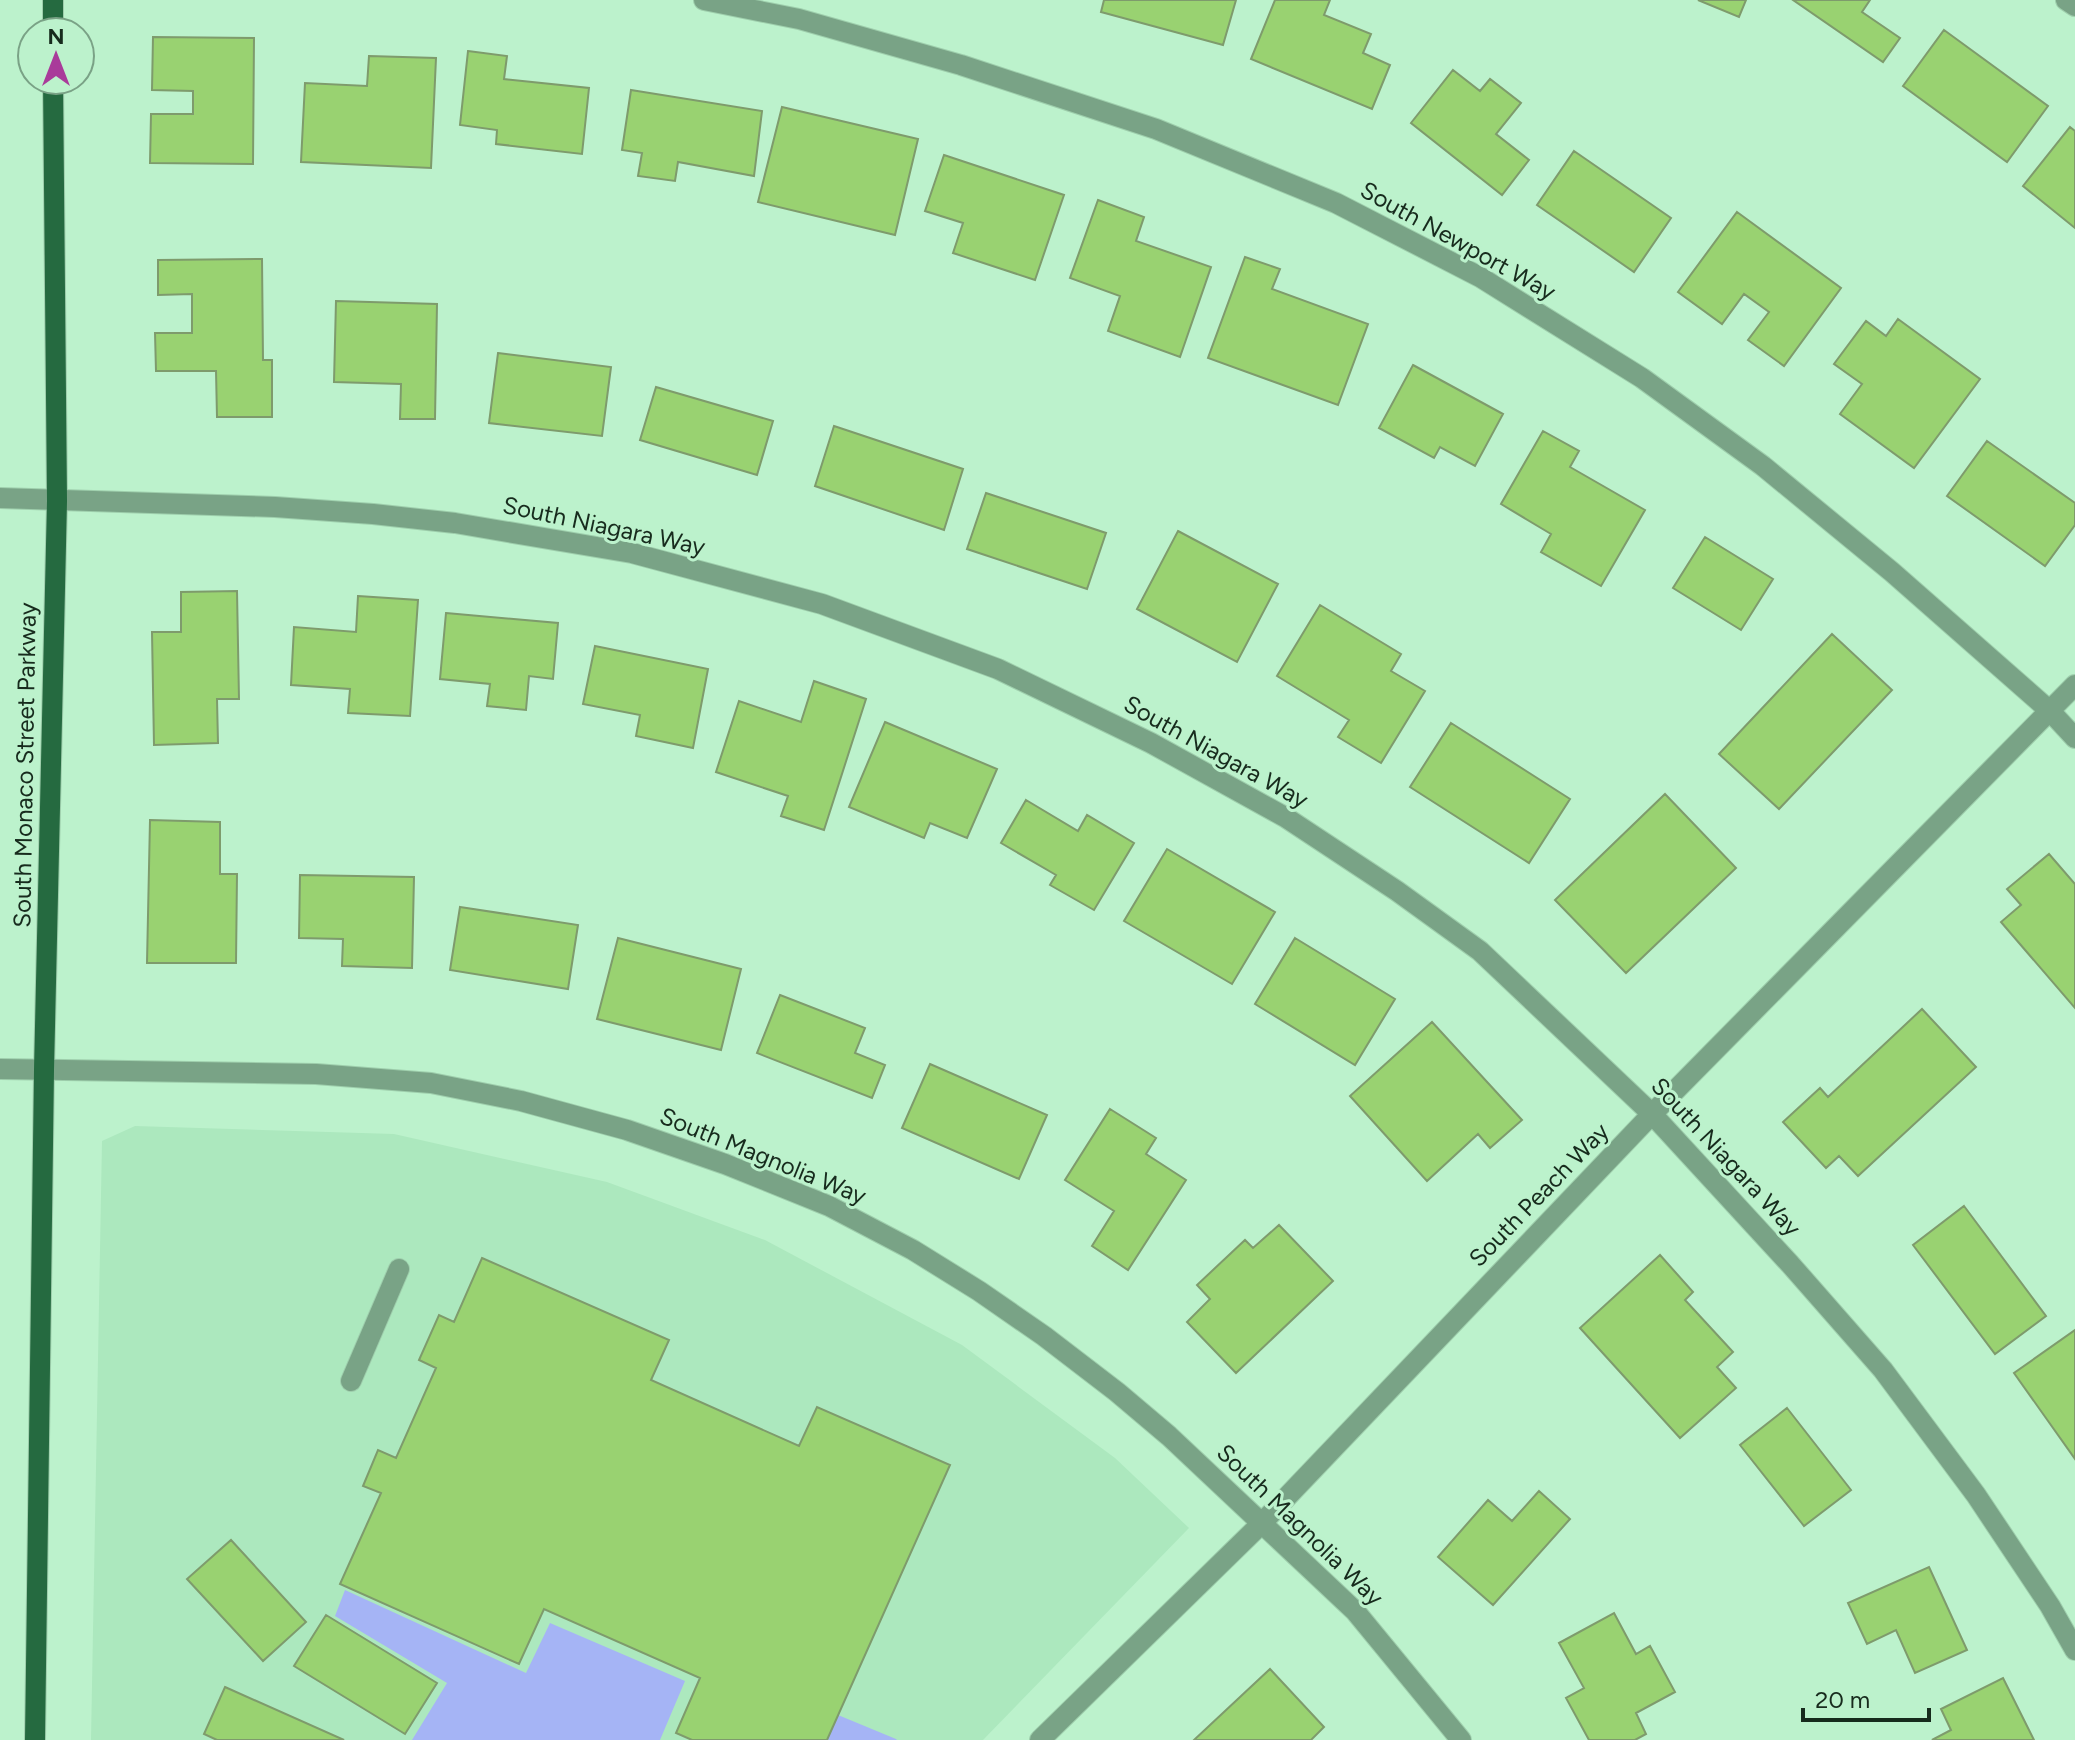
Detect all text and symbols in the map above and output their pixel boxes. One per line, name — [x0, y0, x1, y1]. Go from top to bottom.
north arrow — [16, 16, 96, 96]
text: N — [47, 23, 65, 50]
street label: South Newport Way — [1356, 175, 1561, 306]
street label: South Niagara Way — [500, 490, 708, 561]
street label: South Monaco Street Parkway — [7, 602, 42, 928]
street label: South Niagara Way — [1119, 689, 1314, 814]
street label: South Niagara Way — [1645, 1071, 1808, 1242]
street label: South Magnolia Way — [656, 1101, 871, 1210]
street label: South Peach Way — [1463, 1117, 1615, 1273]
street label: South Magnolia Way — [1211, 1438, 1390, 1612]
scale bar — [1803, 1672, 1929, 1722]
text: 20 m — [1815, 1685, 1870, 1714]

